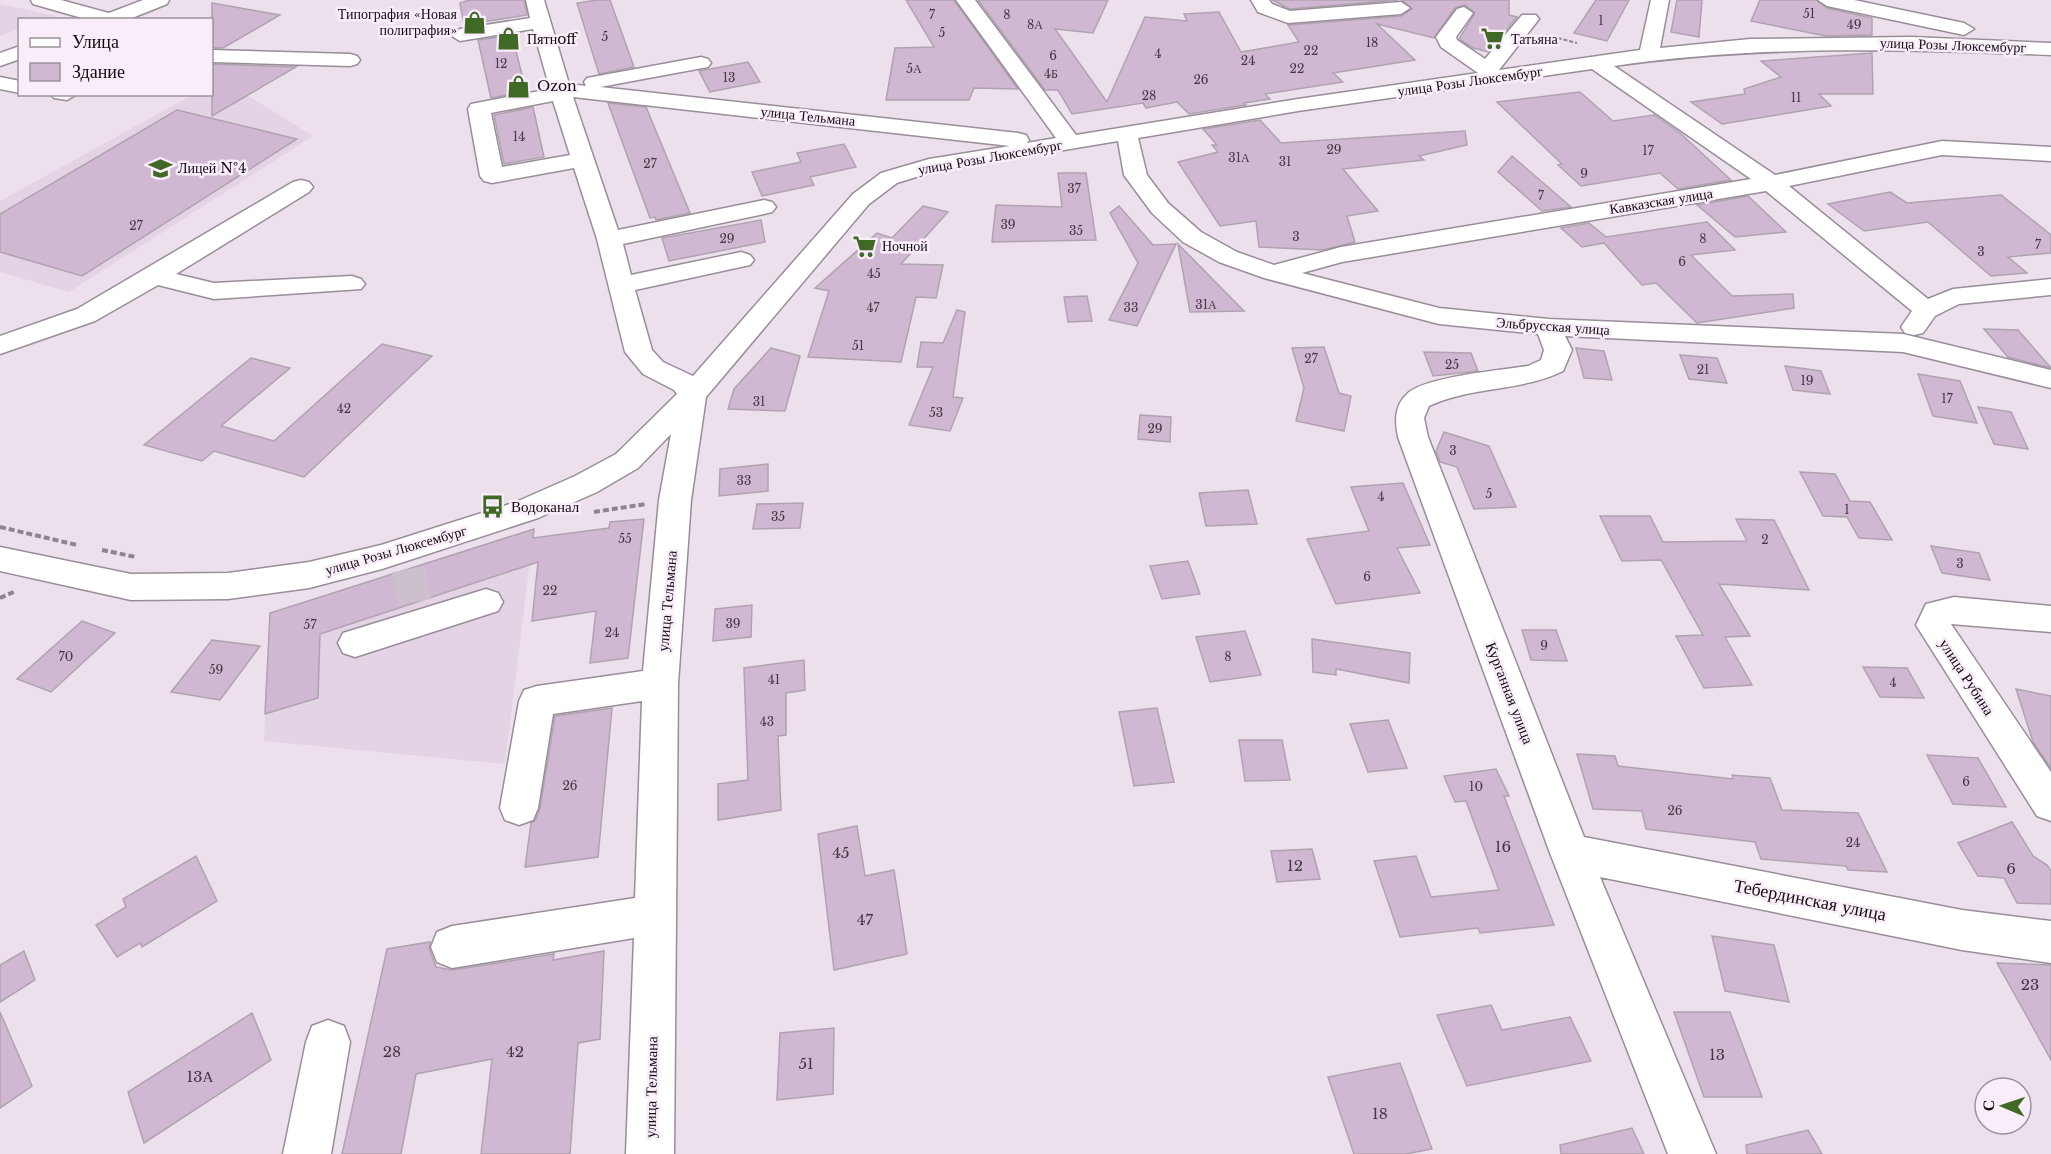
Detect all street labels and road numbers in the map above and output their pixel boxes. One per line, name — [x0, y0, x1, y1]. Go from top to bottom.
street label: улица Розы Люксембург — [1880, 33, 2027, 57]
street label: улица Розы Люксембург — [1396, 62, 1544, 100]
street label: улица Тельмана — [760, 102, 857, 130]
street label: улица Розы Люксембург — [916, 135, 1064, 179]
street label: Кавказская улица — [1608, 184, 1715, 218]
street label: Эльбрусская улица — [1496, 313, 1611, 339]
street label: улица Розы Люксембург — [323, 521, 469, 579]
street label: улица Тельмана — [653, 549, 681, 652]
street label: улица Рубина — [1935, 635, 1999, 719]
street label: Курганная улица — [1482, 639, 1538, 747]
street label: Тебердинская улица — [1732, 874, 1888, 926]
street label: улица Тельмана — [641, 1036, 661, 1138]

